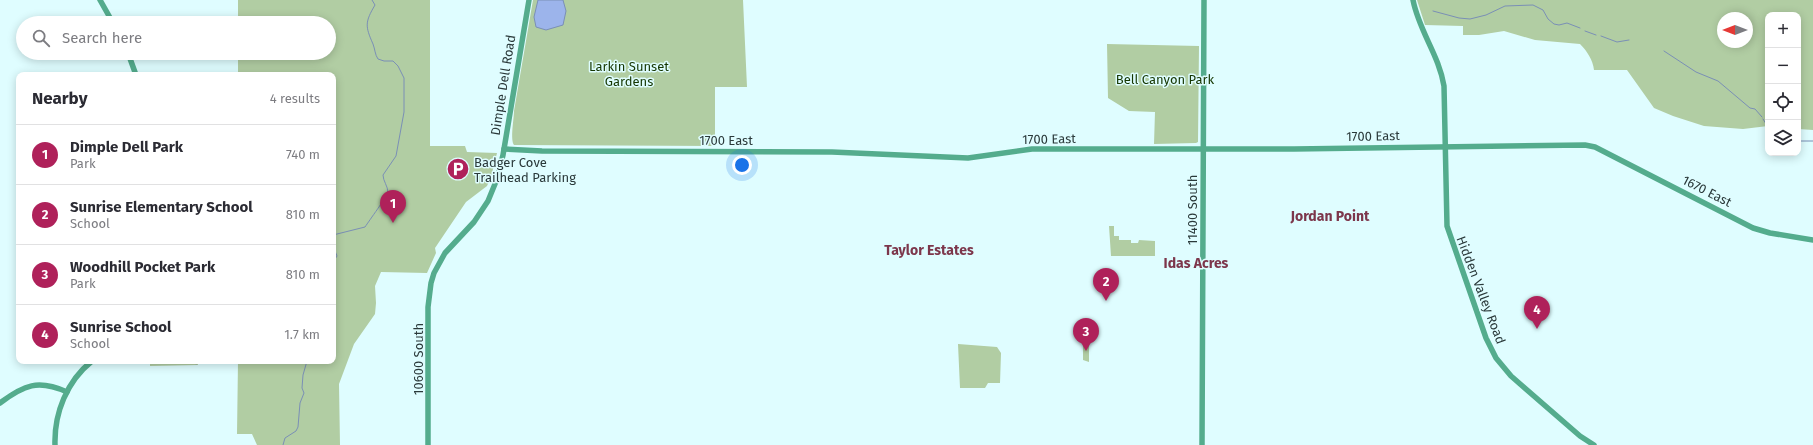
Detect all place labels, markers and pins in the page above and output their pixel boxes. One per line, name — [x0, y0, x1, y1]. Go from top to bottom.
place label: Badger Cove Trailhead Parking — [474, 155, 576, 185]
parking icon: Badger Cove Trailhead Parking — [445, 156, 471, 182]
pin: 1 — [380, 190, 406, 223]
pin: 2 — [1093, 268, 1119, 301]
pin: 4 — [1524, 296, 1550, 329]
pin: 3 — [1073, 318, 1099, 351]

